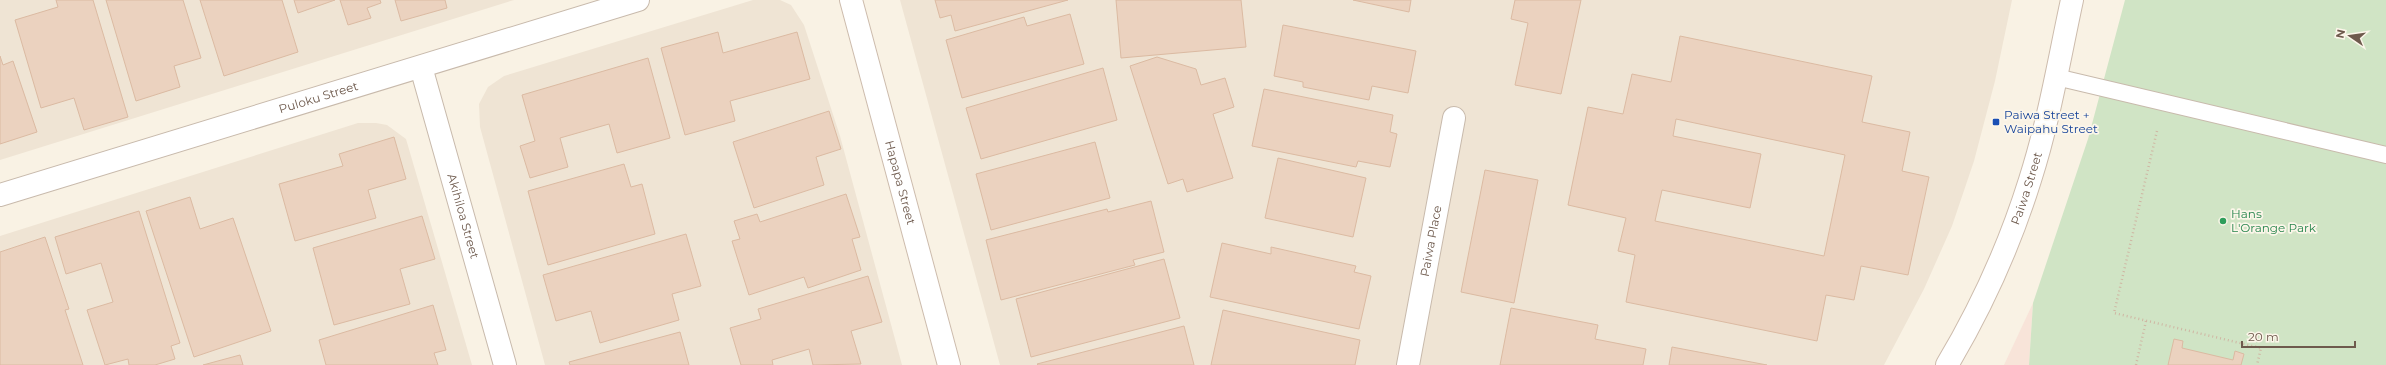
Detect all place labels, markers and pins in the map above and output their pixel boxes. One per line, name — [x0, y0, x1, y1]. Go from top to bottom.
place label: Paiwa Street + Waipahu Street — [2004, 107, 2098, 136]
marker: Paiwa Street + Waipahu Street — [1991, 117, 2001, 127]
place label: Hans L'Orange Park — [2231, 206, 2317, 235]
marker: Hans L'Orange Park — [2218, 216, 2228, 226]

